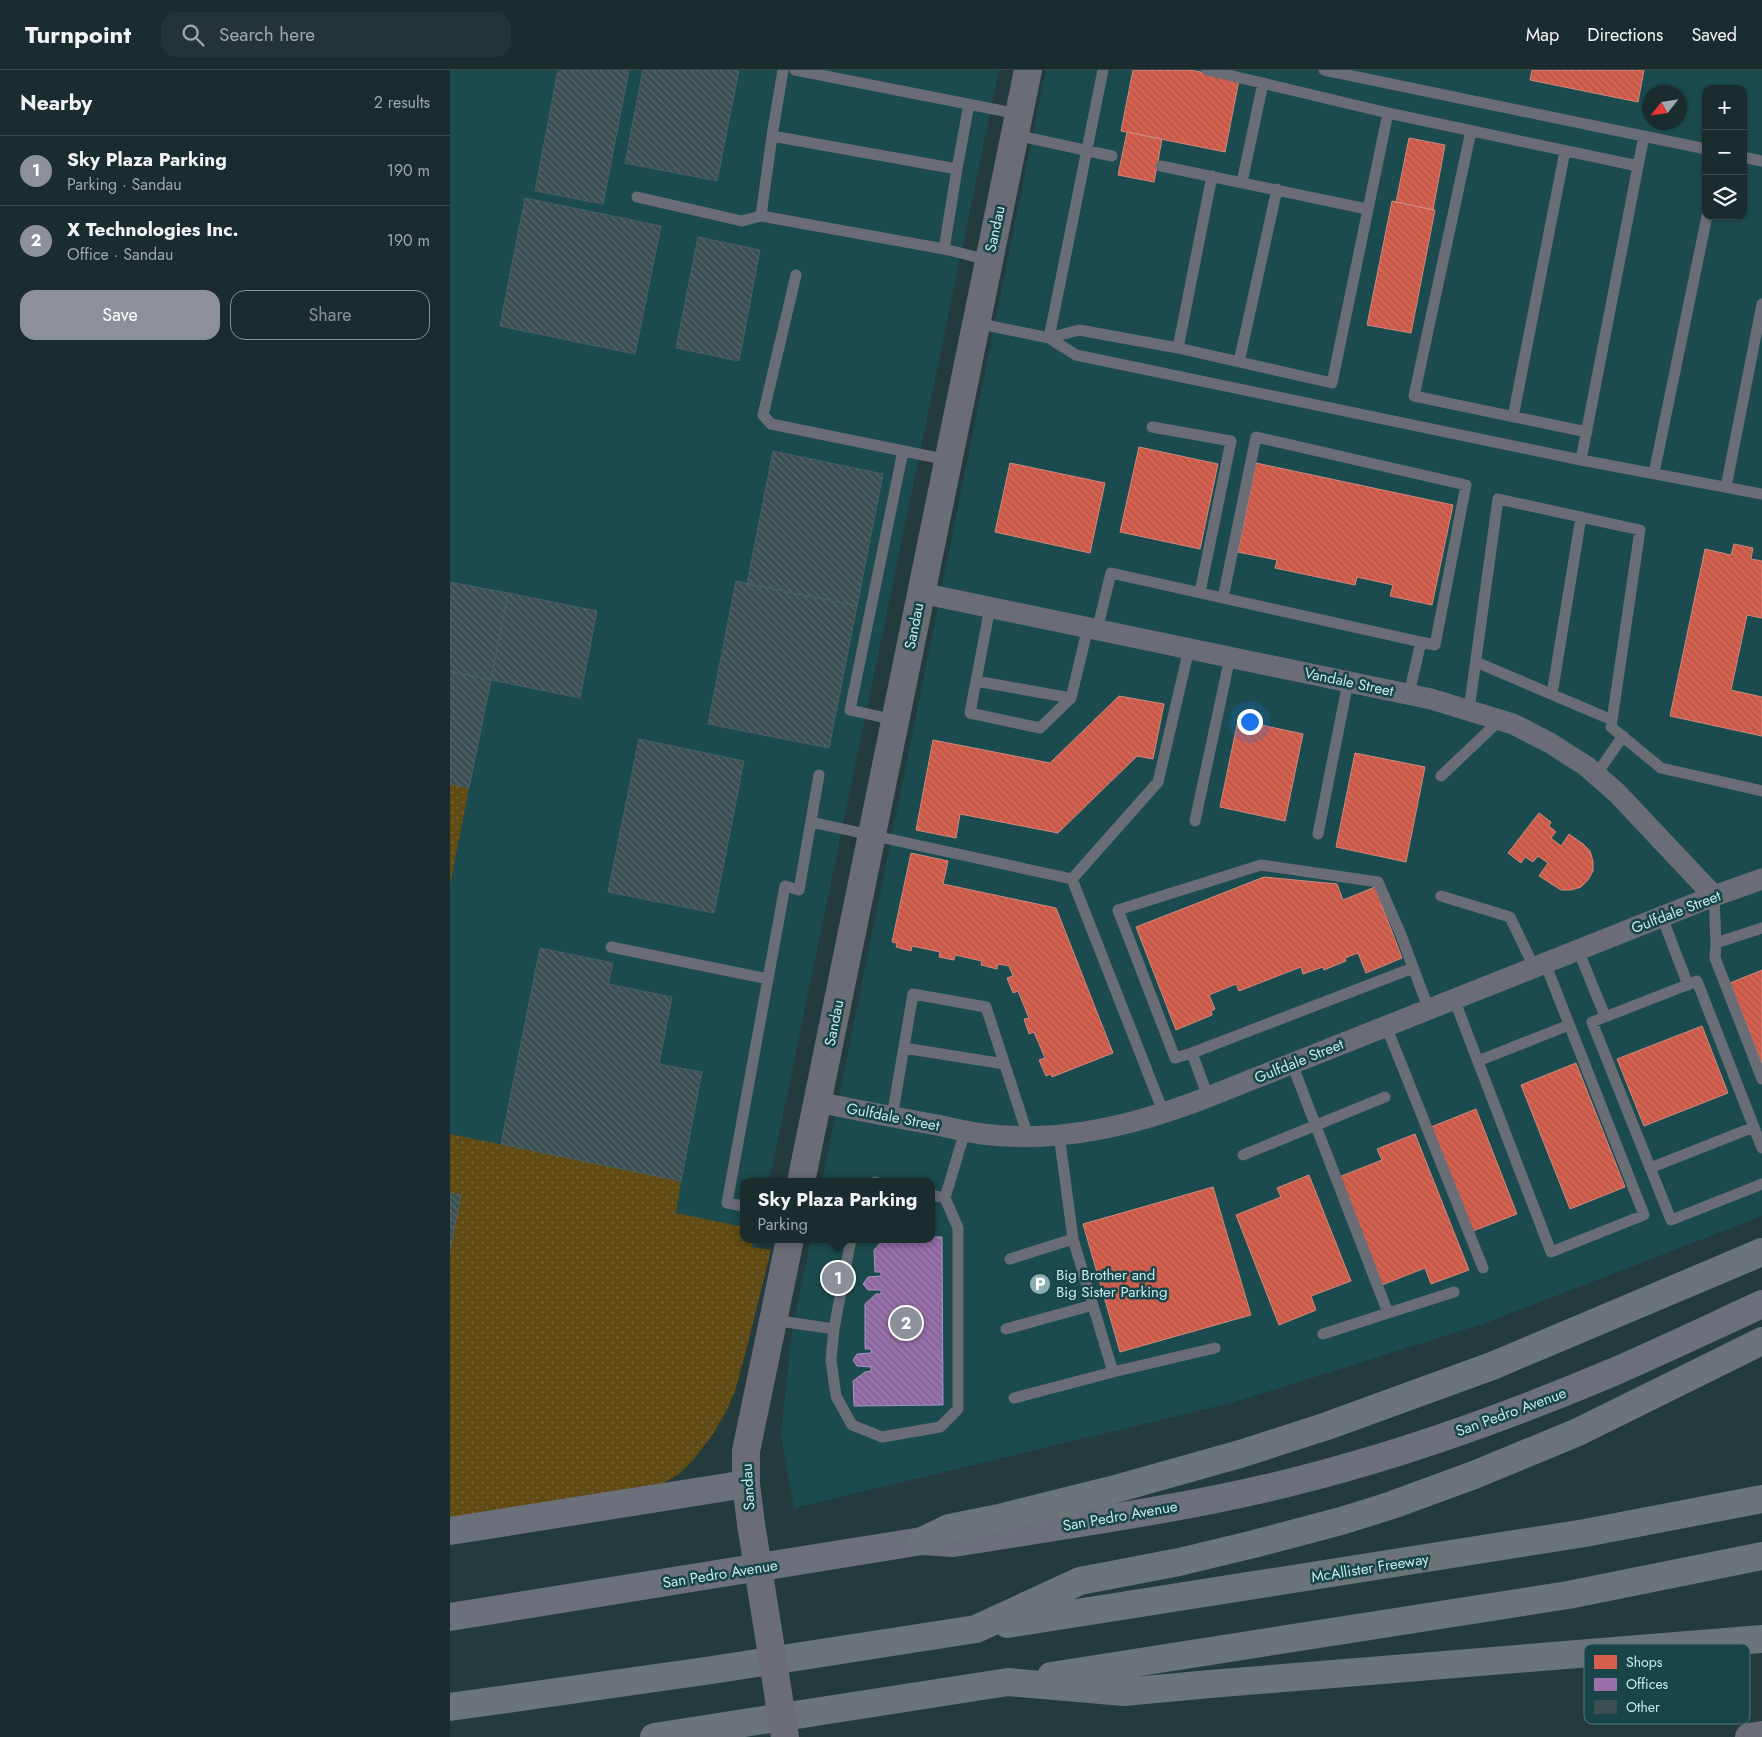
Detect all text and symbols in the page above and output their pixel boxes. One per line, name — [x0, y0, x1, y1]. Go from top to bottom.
search box — [161, 12, 511, 57]
text: Turnpoint — [25, 17, 131, 52]
icon: search — [179, 21, 207, 49]
text: Search here — [219, 21, 315, 48]
text: Map — [1526, 22, 1559, 48]
text: Directions — [1587, 22, 1663, 48]
text: Saved — [1691, 22, 1737, 48]
north arrow — [1642, 85, 1687, 130]
map controls — [1702, 85, 1747, 220]
button: + — [1702, 85, 1747, 130]
text: Nearby — [20, 88, 92, 118]
text: 2 results — [374, 91, 430, 114]
button: − — [1702, 130, 1747, 175]
text: Sky Plaza Parking — [67, 146, 227, 173]
text: 1 — [32, 159, 40, 182]
text: 190 m — [387, 159, 430, 182]
text: Parking · Sandau — [67, 173, 182, 196]
button: layers — [1702, 175, 1747, 220]
street label: Sandau — [979, 204, 1011, 254]
text: X Technologies Inc. — [67, 216, 239, 243]
text: 2 — [31, 229, 41, 252]
text: 190 m — [387, 229, 430, 252]
text: Office · Sandau — [67, 243, 173, 266]
button: Save — [20, 290, 220, 340]
button: Share — [230, 290, 430, 340]
street label: Sandau — [899, 601, 929, 651]
street label: Vandale Street — [1302, 662, 1396, 702]
your location — [1237, 709, 1263, 735]
street label: Gulfdale Street — [1628, 885, 1724, 939]
street label: Sandau — [819, 998, 849, 1048]
street label: Gulfdale Street — [1251, 1033, 1347, 1089]
street label: Gulfdale Street — [845, 1097, 942, 1137]
popup — [740, 1178, 935, 1243]
text: Sky Plaza Parking — [758, 1186, 917, 1213]
text: Parking — [758, 1213, 808, 1236]
pin: 1 — [822, 1259, 854, 1297]
place label: Big Brother and Big Sister Parking — [1056, 1264, 1168, 1303]
parking icon: Big Brother and Big Sister Parking — [1028, 1272, 1052, 1296]
pin: 2 — [890, 1304, 922, 1342]
street label: San Pedro Avenue — [1453, 1382, 1570, 1442]
street label: Sandau — [735, 1463, 761, 1511]
street label: San Pedro Avenue — [1061, 1495, 1179, 1537]
street label: McAllister Freeway — [1310, 1548, 1431, 1588]
street label: San Pedro Avenue — [661, 1554, 779, 1594]
legend — [1584, 1644, 1750, 1724]
text: Shops — [1626, 1652, 1663, 1672]
text: Offices — [1626, 1674, 1669, 1694]
text: Other — [1626, 1697, 1660, 1717]

